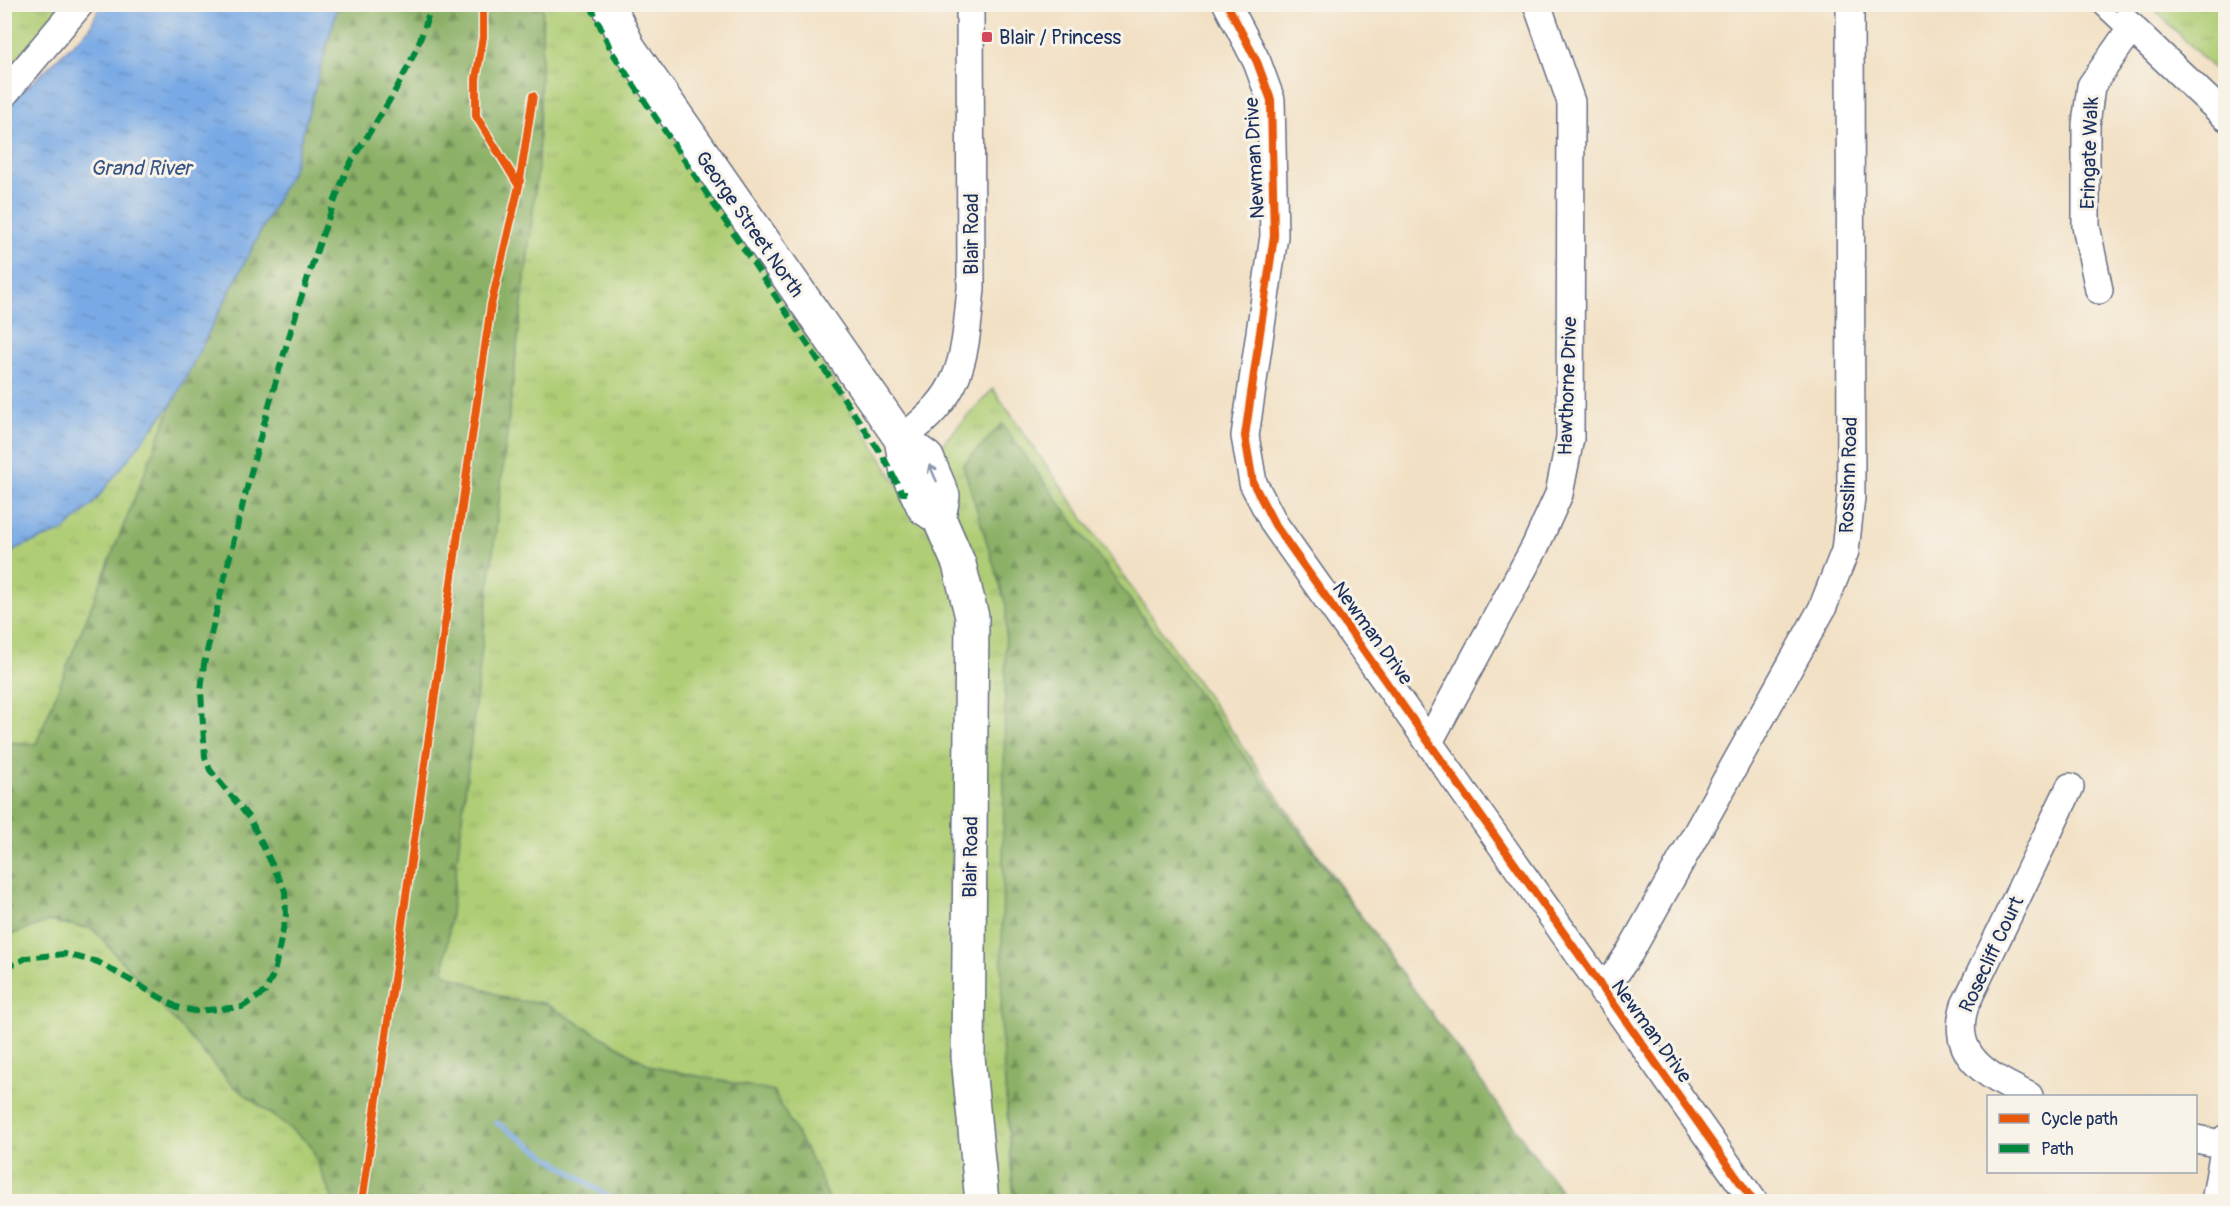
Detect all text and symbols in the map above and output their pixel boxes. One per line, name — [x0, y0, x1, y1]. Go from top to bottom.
place label: Blair / Princess — [999, 25, 1121, 50]
marker: Blair / Princess — [980, 30, 994, 44]
street label: Newman Drive — [1239, 96, 1270, 219]
street label: Eringate Walk — [2075, 96, 2104, 210]
street label: George Street North — [690, 146, 809, 302]
water label: Grand River — [90, 155, 194, 182]
street label: Blair Road — [959, 193, 984, 275]
street label: Hawthorne Drive — [1553, 316, 1582, 456]
street label: Rosslinn Road — [1834, 416, 1863, 534]
one-way arrow — [927, 464, 938, 482]
street label: Newman Drive — [1327, 577, 1419, 690]
street label: Blair Road — [957, 816, 984, 898]
street label: Rosecliff Court — [1954, 891, 2030, 1016]
street label: Newman Drive — [1606, 975, 1698, 1088]
legend — [1987, 1095, 2197, 1173]
text: Cycle path — [2041, 1108, 2118, 1131]
text: Path — [2041, 1138, 2074, 1161]

